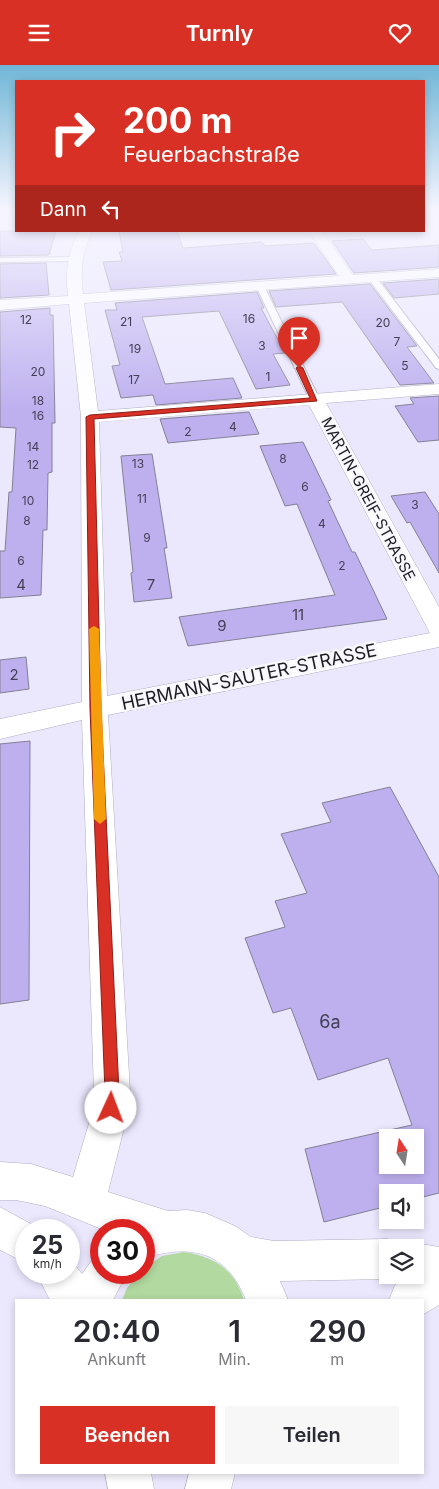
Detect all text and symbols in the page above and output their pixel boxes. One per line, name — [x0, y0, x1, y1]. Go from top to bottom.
icon: menu — [25, 19, 53, 47]
icon: heart — [386, 19, 414, 47]
text: Turnly — [186, 20, 253, 46]
text: 200 m — [123, 99, 232, 141]
icon: right — [40, 100, 105, 165]
text: Feuerbachstraße — [123, 141, 300, 167]
icon: left — [97, 195, 125, 223]
text: Dann — [40, 198, 87, 221]
house number: 16 — [243, 311, 255, 326]
house number: 12 — [20, 312, 32, 327]
house number: 21 — [120, 314, 132, 329]
house number: 20 — [376, 315, 390, 330]
pin — [278, 317, 320, 368]
icon: arrive — [285, 324, 313, 352]
house number: 7 — [394, 334, 401, 349]
house number: 3 — [258, 338, 266, 353]
house number: 19 — [129, 341, 141, 356]
house number: 5 — [401, 358, 409, 373]
house number: 20 — [31, 364, 45, 379]
house number: 1 — [266, 369, 270, 384]
house number: 17 — [128, 372, 140, 387]
house number: 18 — [32, 393, 44, 408]
house number: 16 — [32, 408, 44, 423]
street label: MARTIN-GREIF-STRASSE — [317, 414, 420, 584]
house number: 4 — [229, 419, 237, 434]
house number: 2 — [184, 424, 192, 439]
house number: 14 — [27, 439, 40, 454]
house number: 8 — [279, 451, 287, 466]
house number: 13 — [132, 456, 144, 471]
house number: 12 — [27, 457, 39, 472]
house number: 6 — [301, 479, 309, 494]
house number: 11 — [137, 491, 147, 506]
house number: 10 — [22, 493, 34, 508]
house number: 3 — [411, 497, 419, 512]
house number: 8 — [23, 513, 31, 528]
house number: 4 — [318, 516, 326, 531]
house number: 9 — [143, 530, 151, 545]
house number: 6 — [17, 553, 25, 568]
house number: 2 — [338, 558, 346, 573]
house number: 4 — [16, 575, 26, 594]
house number: 7 — [147, 575, 155, 594]
house number: 11 — [292, 605, 304, 624]
house number: 9 — [217, 616, 227, 635]
street label: HERMANN-SAUTER-STRASSE — [119, 639, 378, 714]
house number: 2 — [9, 665, 19, 684]
house number: 6a — [319, 1011, 341, 1032]
position arrow — [84, 1081, 136, 1133]
north arrow — [379, 1129, 424, 1174]
map controls — [379, 1129, 424, 1284]
button: sound — [379, 1184, 424, 1229]
speed limit sign: 30 — [90, 1219, 155, 1284]
text: 25 — [32, 1230, 63, 1260]
button: layers — [379, 1239, 424, 1284]
text: km/h — [33, 1256, 62, 1271]
text: 20:40 — [73, 1313, 161, 1349]
text: 1 — [228, 1313, 241, 1349]
text: 290 — [309, 1313, 366, 1349]
text: Ankunft — [87, 1349, 146, 1369]
text: Min. — [218, 1349, 251, 1369]
text: m — [330, 1349, 344, 1369]
button: Beenden — [40, 1406, 215, 1464]
button: Teilen — [225, 1406, 399, 1464]

